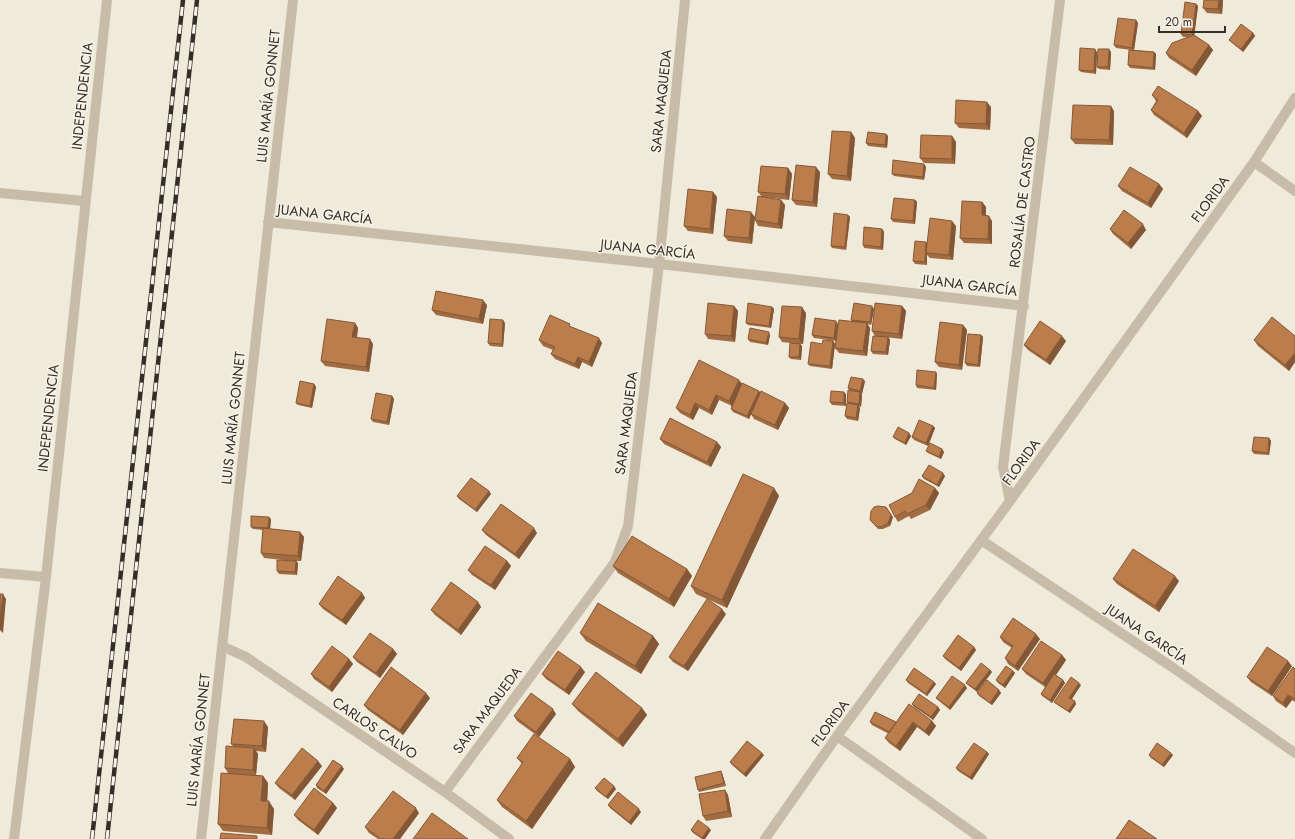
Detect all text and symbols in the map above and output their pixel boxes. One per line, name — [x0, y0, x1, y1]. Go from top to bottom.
scale bar — [1159, 8, 1225, 34]
text: 20 m — [1165, 13, 1192, 31]
street label: LUIS MARÍA GONNET — [251, 28, 285, 163]
street label: INDEPENDENCIA — [66, 40, 98, 151]
street label: SARA MAQUEDA — [646, 47, 676, 154]
street label: ROSALÍA DE CASTRO — [1004, 135, 1040, 269]
street label: FLORIDA — [1186, 171, 1234, 227]
street label: JUANA GARCÍA — [275, 199, 374, 229]
street label: JUANA GARCÍA — [598, 234, 697, 264]
street label: JUANA GARCÍA — [919, 269, 1019, 301]
street label: LUIS MARÍA GONNET — [216, 350, 250, 485]
street label: INDEPENDENCIA — [32, 362, 64, 473]
street label: SARA MAQUEDA — [610, 369, 642, 476]
street label: FLORIDA — [997, 434, 1045, 490]
street label: JUANA GARCÍA — [1100, 598, 1193, 669]
street label: SARA MAQUEDA — [448, 662, 527, 758]
street label: LUIS MARÍA GONNET — [181, 672, 215, 807]
street label: CARLOS CALVO — [328, 692, 422, 764]
street label: FLORIDA — [806, 695, 854, 751]

